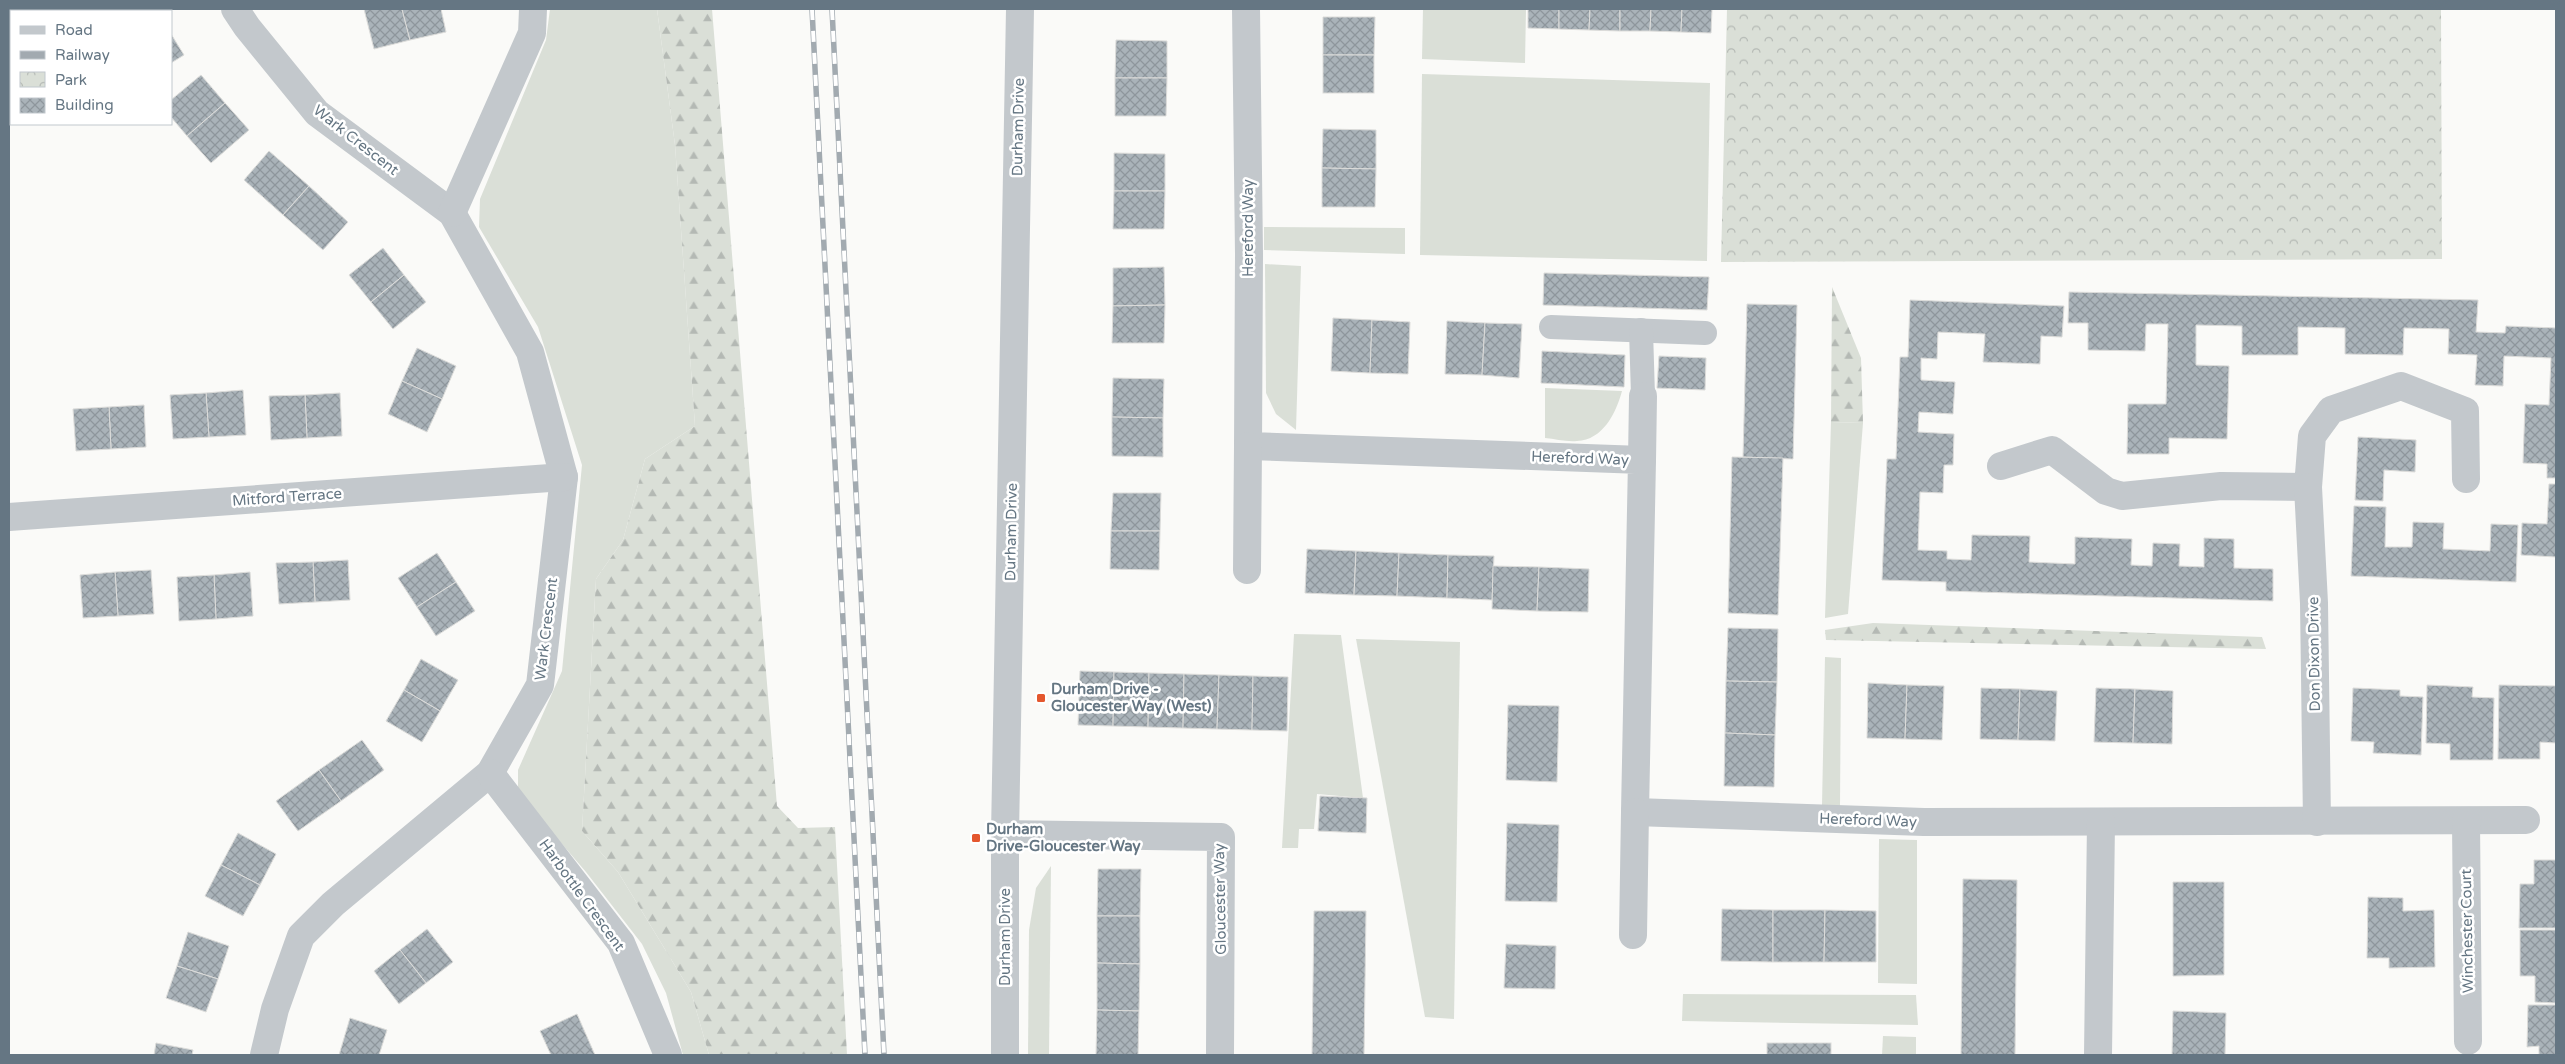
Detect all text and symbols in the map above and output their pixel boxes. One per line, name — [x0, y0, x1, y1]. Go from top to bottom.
legend — [10, 10, 172, 125]
text: Road — [55, 21, 93, 39]
text: Railway — [55, 46, 110, 64]
text: Park — [55, 71, 87, 89]
street label: Durham Drive — [1008, 78, 1028, 176]
text: Building — [55, 96, 114, 114]
street label: Wark Crescent — [310, 101, 403, 179]
street label: Hereford Way — [1239, 179, 1257, 277]
street label: Hereford Way — [1531, 447, 1629, 469]
street label: Durham Drive — [1001, 483, 1021, 581]
street label: Mitford Terrace — [231, 484, 343, 510]
street label: Wark Crescent — [531, 576, 561, 681]
street label: Don Dixon Drive — [2304, 596, 2324, 712]
place label: Durham Drive - Gloucester Way (West) — [1051, 680, 1212, 716]
marker: Durham Drive - Gloucester Way (West) — [1035, 692, 1047, 704]
street label: Hereford Way — [1819, 809, 1917, 831]
place label: Durham Drive-Gloucester Way — [986, 820, 1141, 856]
marker: Durham Drive-Gloucester Way — [970, 832, 982, 844]
street label: Harbottle Crescent — [535, 835, 629, 955]
street label: Gloucester Way — [1210, 843, 1230, 955]
street label: Winchester Court — [2457, 868, 2477, 993]
street label: Durham Drive — [996, 888, 1014, 986]

